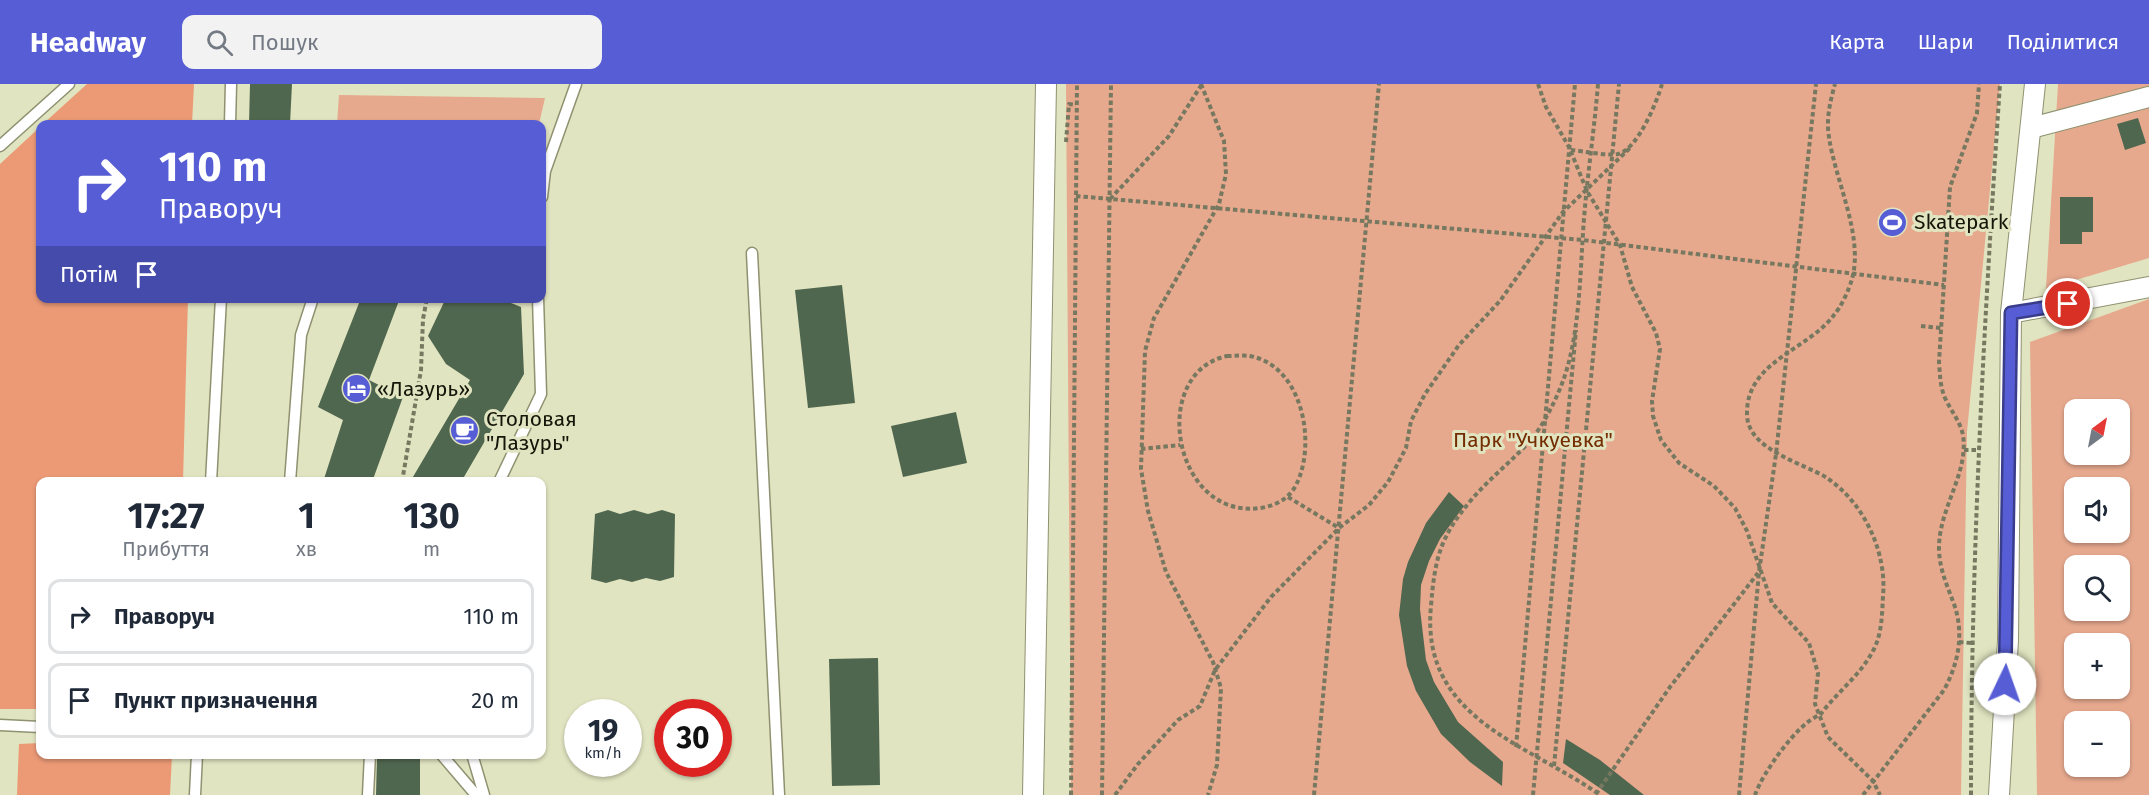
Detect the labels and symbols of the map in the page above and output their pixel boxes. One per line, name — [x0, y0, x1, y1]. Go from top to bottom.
sports icon: Skatepark — [1877, 206, 1909, 238]
place label: Skatepark — [1914, 209, 2009, 235]
pin — [2042, 278, 2093, 329]
hotel icon: «Лазурь» — [340, 373, 372, 405]
place label: «Лазурь» — [377, 376, 470, 402]
north arrow — [2064, 399, 2130, 465]
place label: Столовая "Лазурь" — [486, 406, 577, 456]
cafe icon: Столовая "Лазурь" — [449, 415, 481, 447]
park label: Парк "Учкуевка" — [1453, 427, 1613, 453]
position arrow — [1973, 652, 2037, 716]
speed limit sign: 30 — [654, 699, 732, 777]

